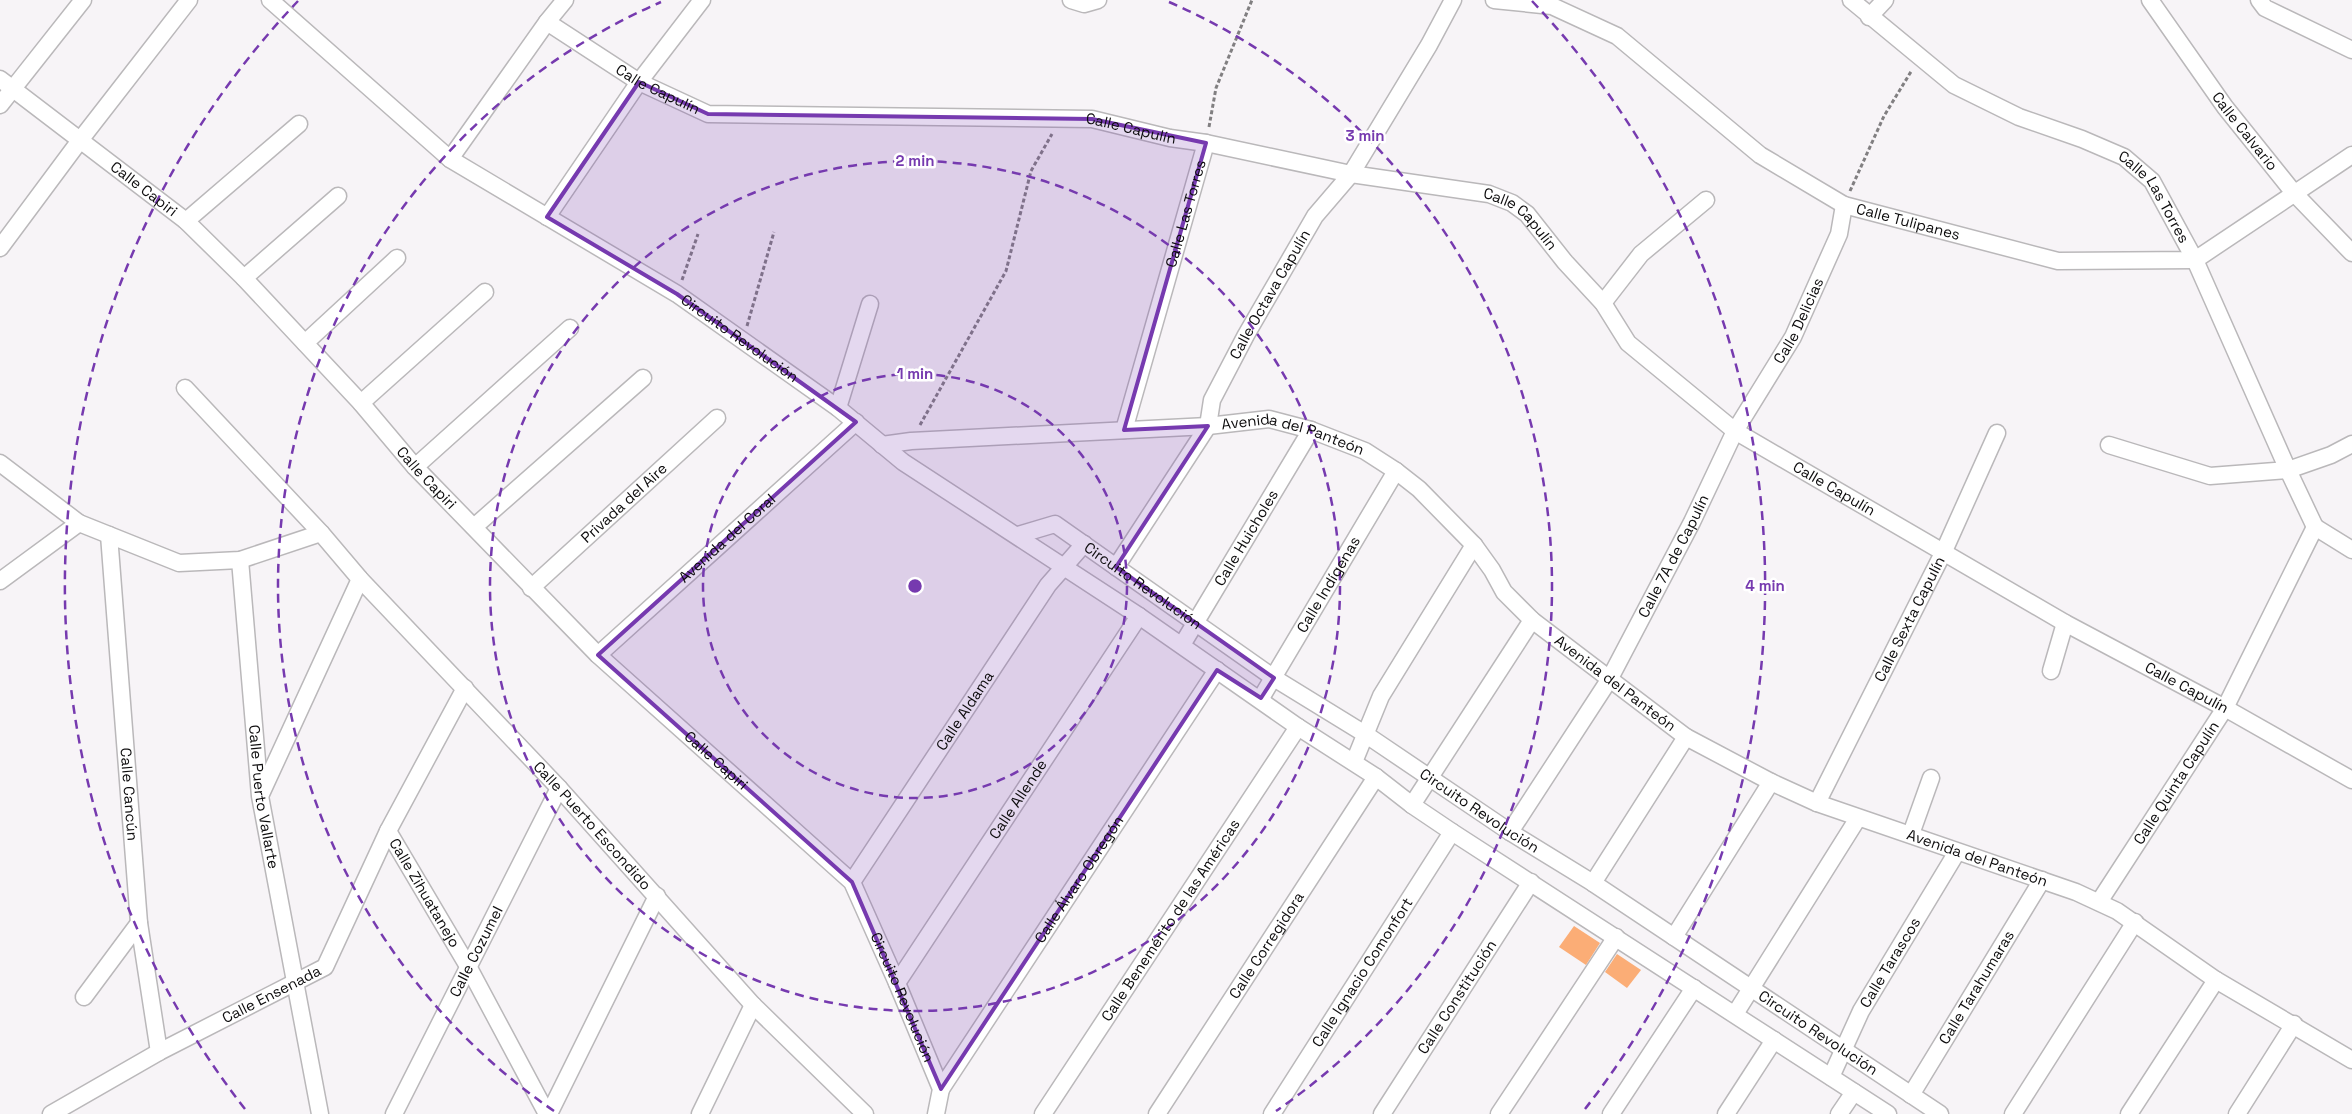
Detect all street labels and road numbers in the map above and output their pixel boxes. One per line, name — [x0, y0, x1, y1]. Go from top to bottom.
street label: Calle Capulín — [612, 59, 703, 118]
street label: Calle Calvario — [2208, 88, 2282, 174]
street label: Calle Capulín — [1086, 109, 1177, 148]
street label: Calle Las Torres — [2116, 146, 2194, 246]
street label: Calle Capiri — [107, 157, 181, 220]
street label: Calle Las Torres — [1161, 157, 1210, 270]
street label: Calle Capulín — [1482, 183, 1562, 254]
street label: Calle Tulipanes — [1854, 199, 1962, 244]
street label: Calle Octava Capulín — [1225, 226, 1314, 362]
street label: Calle Delicias — [1769, 274, 1827, 367]
street label: Circuito Revolución — [677, 290, 802, 386]
street label: Avenida del Panteón — [1220, 409, 1367, 459]
street label: Calle Capiri — [393, 442, 461, 513]
street label: Calle Capulín — [1790, 457, 1879, 520]
street label: Privada del Aire — [577, 458, 671, 547]
street label: Calle Huicholes — [1210, 486, 1282, 589]
street label: Avenida del Coral — [675, 490, 779, 587]
street label: Calle 7A de Capulín — [1633, 491, 1713, 621]
street label: Calle Indígenas — [1292, 533, 1364, 636]
street label: Circuito Revolución — [1081, 537, 1206, 633]
street label: Calle Sexta Capulín — [1870, 553, 1949, 685]
street label: Avenida del Panteón — [1551, 631, 1680, 735]
street label: Calle Capulín — [2142, 657, 2232, 717]
street label: Calle Aldama — [931, 667, 998, 754]
street label: Calle Quinta Capulín — [2129, 717, 2223, 848]
street label: Calle Puerto Vallarte — [245, 724, 284, 870]
street label: Calle Capiri — [680, 727, 752, 794]
street label: Calle Cancún — [116, 747, 143, 841]
street label: Calle Allende — [985, 755, 1051, 843]
street label: Calle Puerto Escondido — [530, 757, 656, 894]
street label: Circuito Revolución — [1416, 764, 1543, 857]
street label: Calle Álvaro Obregón — [1030, 812, 1127, 946]
street label: Calle Benemérito de las Américas — [1097, 815, 1244, 1025]
street label: Avenida del Panteón — [1905, 825, 2050, 891]
street label: Calle Zihuatanejo — [385, 835, 465, 951]
street label: Calle Corregidora — [1224, 888, 1308, 1002]
street label: Calle Ignacio Comonfort — [1307, 894, 1417, 1050]
street label: Calle Cozumel — [445, 903, 507, 1000]
street label: Calle Tarascos — [1855, 914, 1924, 1011]
street label: Calle Tarahumaras — [1934, 927, 2018, 1048]
street label: Circuito Revolución — [867, 929, 939, 1065]
street label: Calle Constitución — [1413, 936, 1500, 1057]
street label: Calle Ensenada — [219, 961, 324, 1027]
street label: Circuito Revolución — [1755, 986, 1882, 1079]

